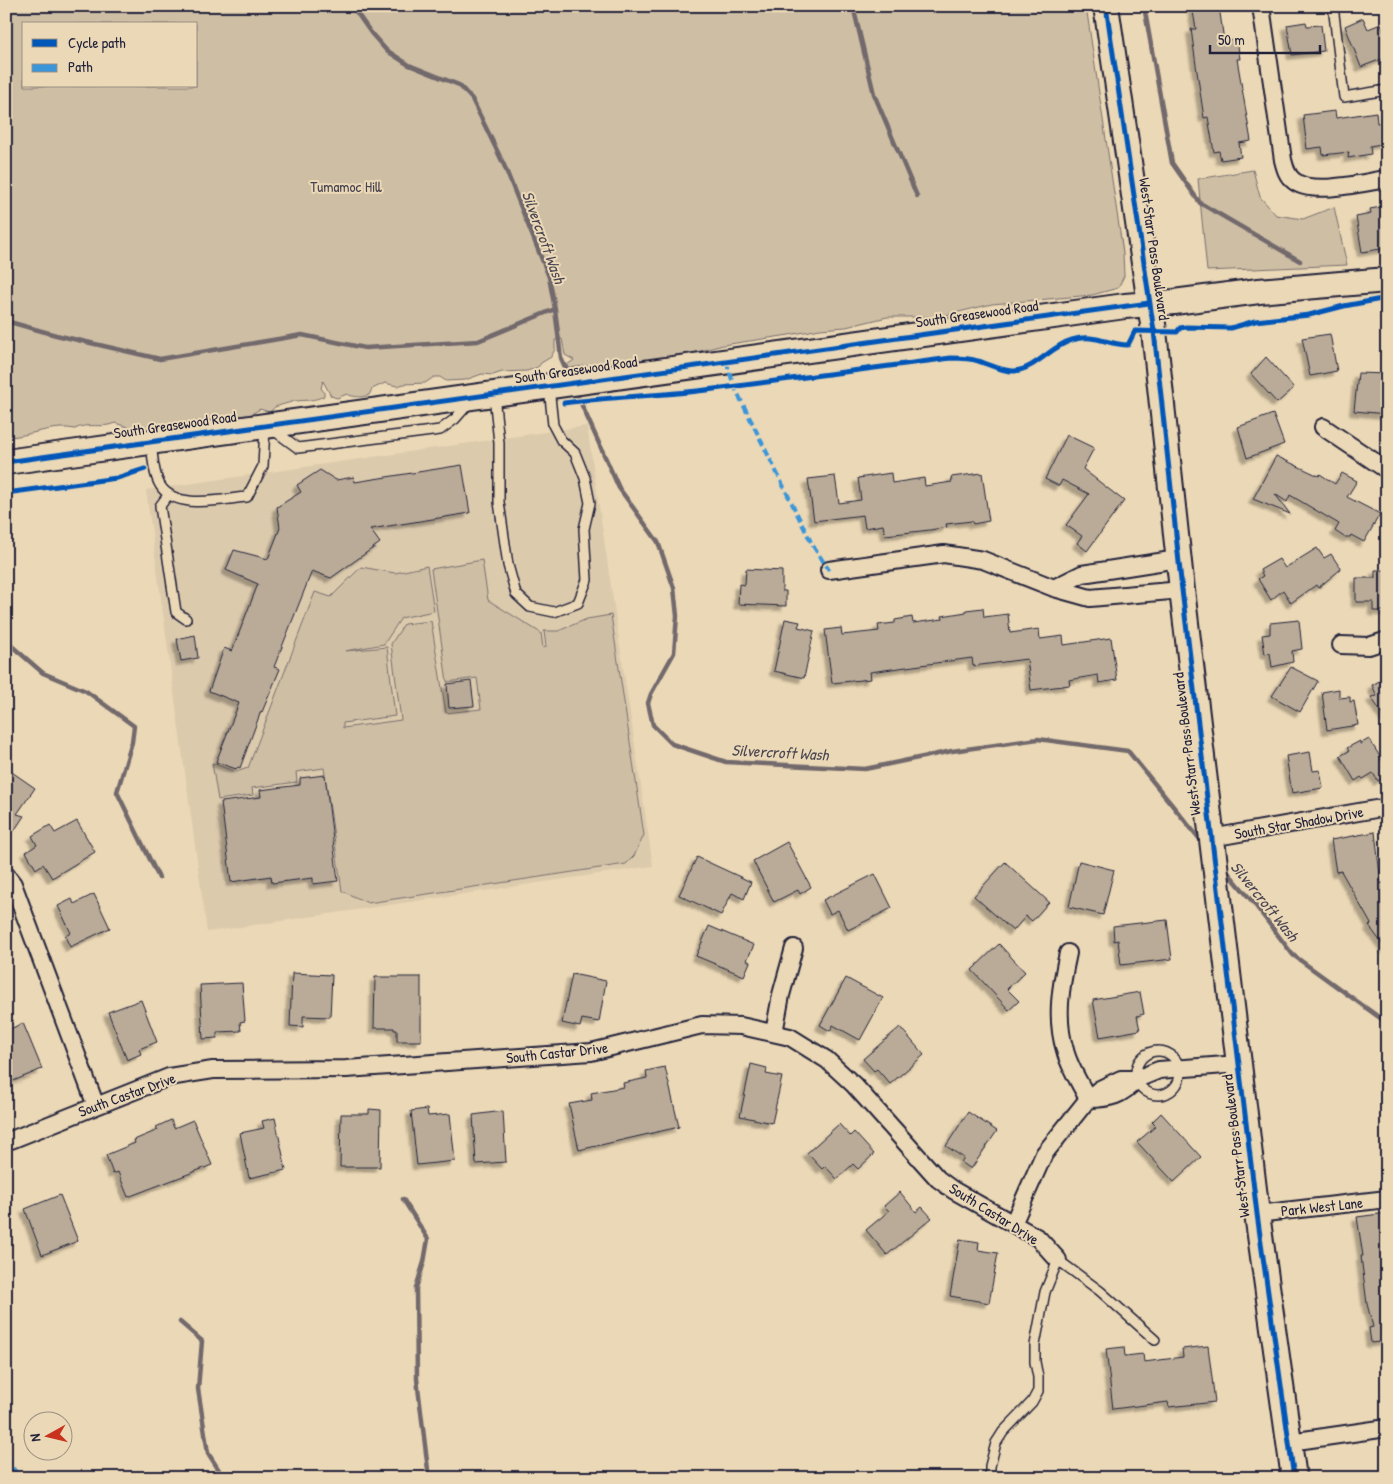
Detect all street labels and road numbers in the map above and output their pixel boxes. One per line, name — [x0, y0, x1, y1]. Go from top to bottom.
street label: West Starr Pass Boulevard — [1134, 176, 1175, 322]
street label: South Greasewood Road — [914, 295, 1040, 332]
street label: South Greasewood Road — [513, 351, 639, 388]
street label: South Greasewood Road — [112, 406, 238, 443]
street label: West Starr Pass Boulevard — [1167, 671, 1206, 817]
street label: South Star Shadow Drive — [1233, 801, 1365, 844]
street label: South Castar Drive — [505, 1037, 609, 1068]
street label: South Castar Drive — [75, 1067, 178, 1122]
street label: West Starr Pass Boulevard — [1216, 1073, 1255, 1219]
street label: South Castar Drive — [945, 1178, 1043, 1250]
street label: Park West Lane — [1280, 1192, 1364, 1221]

